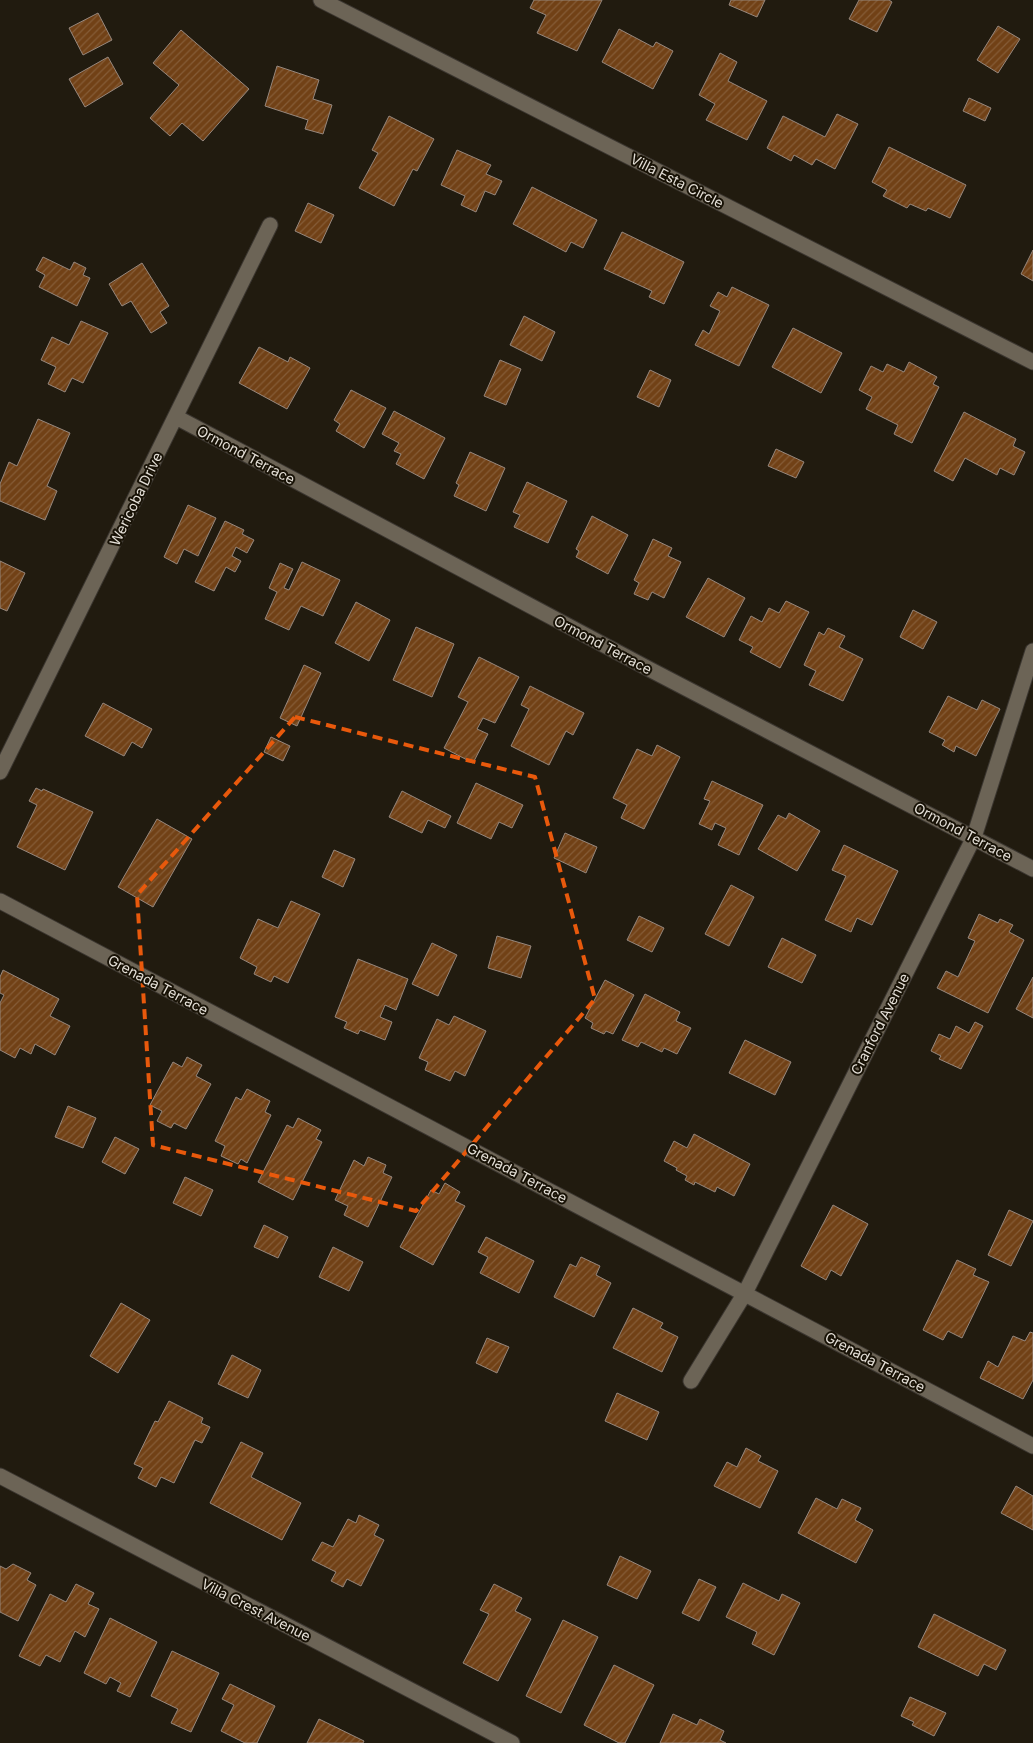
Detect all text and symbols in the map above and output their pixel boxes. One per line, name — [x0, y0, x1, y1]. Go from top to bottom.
street label: Villa Esta Circle — [628, 150, 727, 211]
street label: Ormond Terrace — [194, 422, 298, 488]
street label: Wericoba Drive — [106, 449, 165, 548]
street label: Ormond Terrace — [551, 612, 655, 678]
street label: Ormond Terrace — [911, 799, 1015, 865]
street label: Grenada Terrace — [105, 951, 211, 1018]
street label: Cranford Avenue — [847, 970, 912, 1077]
street label: Grenada Terrace — [464, 1139, 570, 1206]
street label: Grenada Terrace — [822, 1328, 928, 1395]
street label: Villa Crest Avenue — [199, 1575, 314, 1644]

